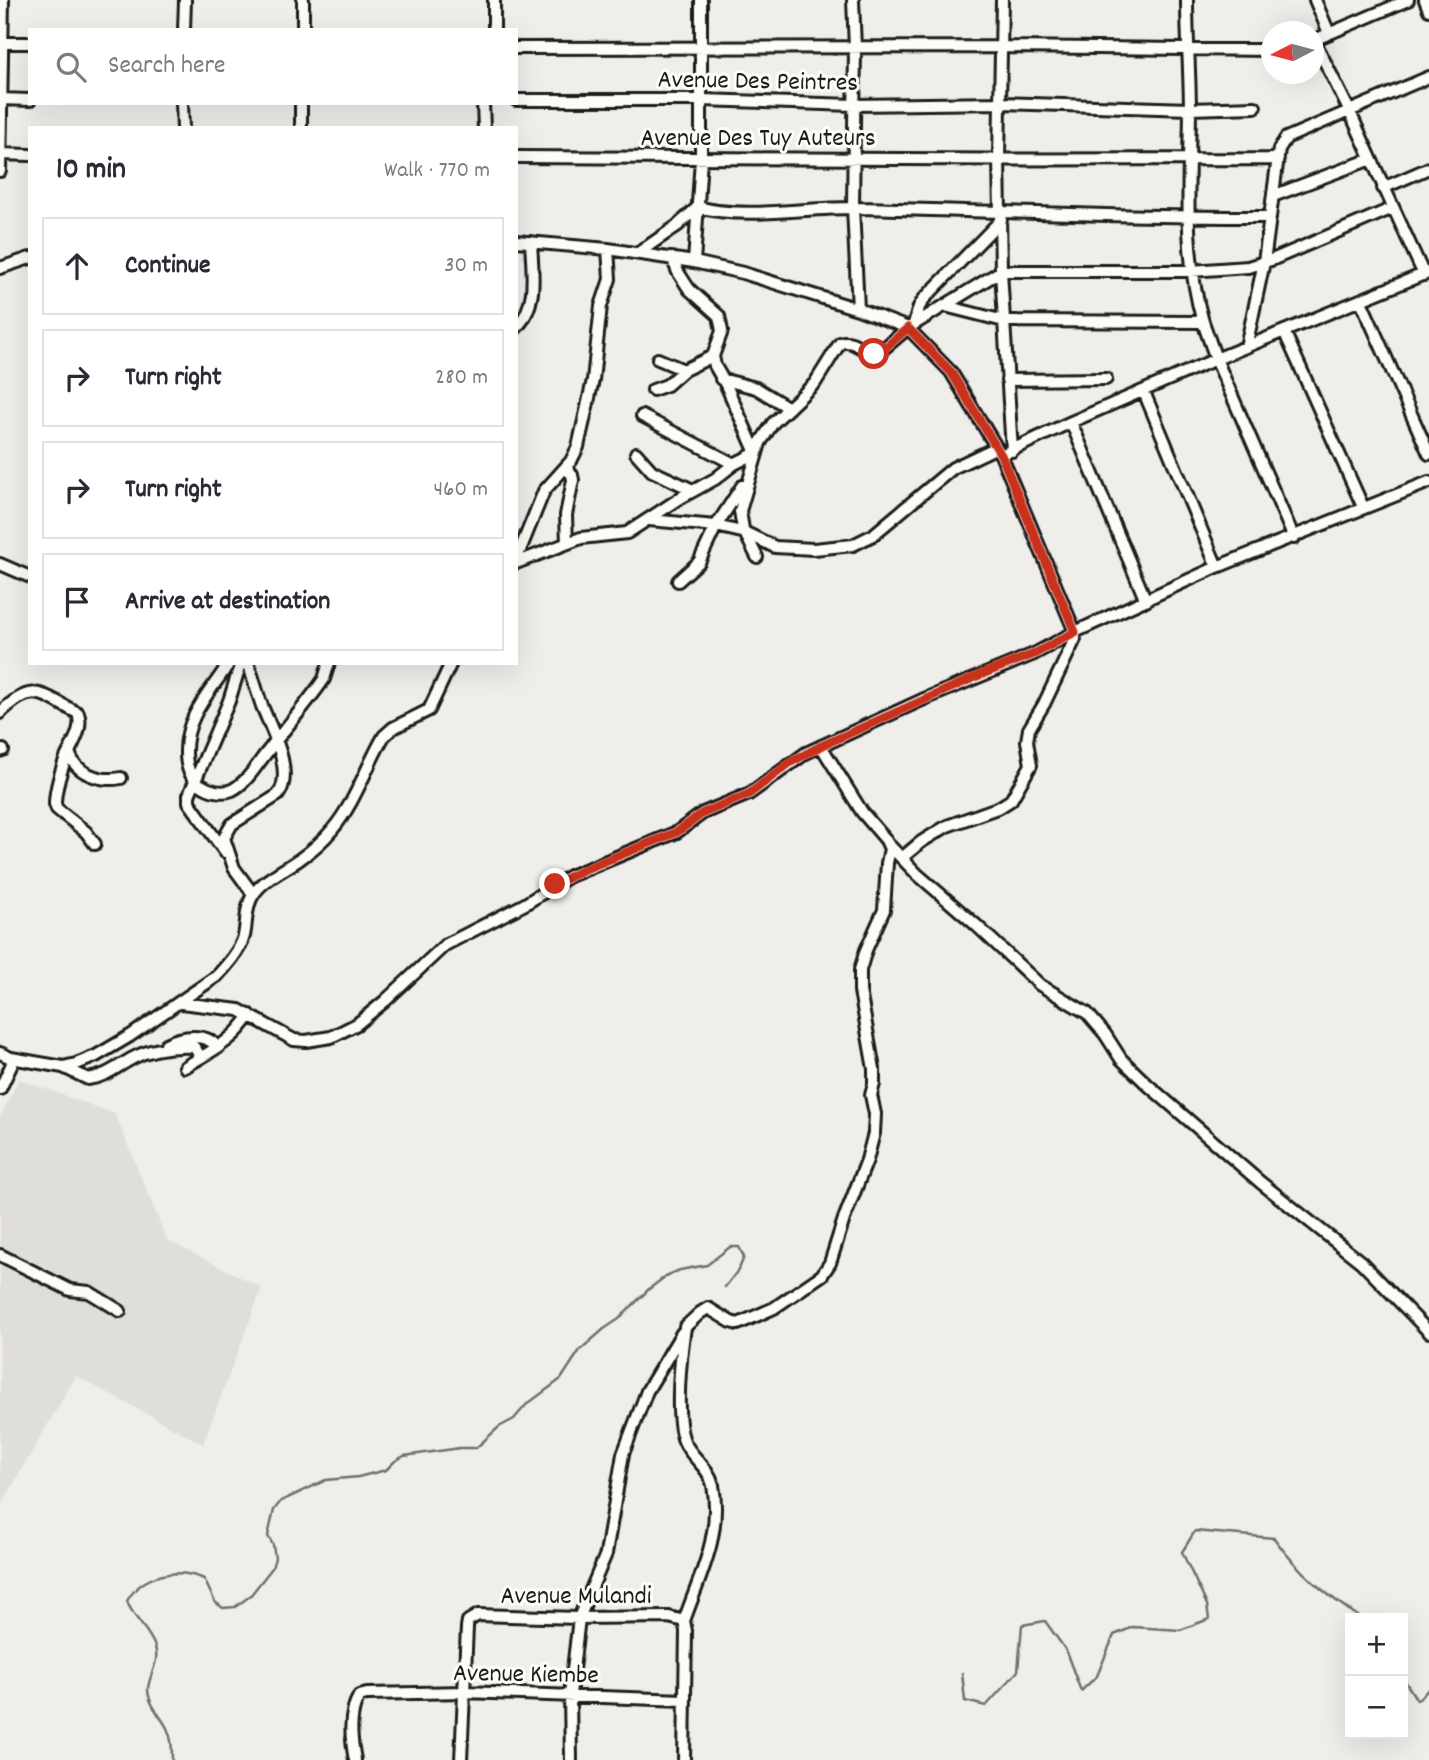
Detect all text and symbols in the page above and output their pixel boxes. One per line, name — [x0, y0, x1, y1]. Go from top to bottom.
north arrow — [1261, 21, 1324, 84]
search box — [28, 28, 518, 105]
icon: search — [52, 48, 90, 86]
text: Search here — [108, 48, 226, 85]
street label: Avenue Des Peintres — [657, 62, 858, 103]
street label: Avenue Des Tuy Auteurs — [640, 121, 876, 158]
text: 10 min — [56, 150, 126, 193]
text: Walk · 770 m — [384, 155, 490, 188]
icon: ahead — [58, 247, 96, 285]
text: Continue — [125, 248, 210, 285]
text: 30 m — [444, 250, 488, 283]
route start — [858, 338, 889, 369]
icon: right — [58, 359, 96, 397]
text: Turn right — [125, 360, 222, 397]
text: 280 m — [435, 362, 488, 395]
icon: right — [58, 471, 96, 509]
text: Turn right — [125, 472, 222, 509]
text: 460 m — [434, 474, 488, 507]
icon: arrive — [58, 583, 96, 621]
text: Arrive at destination — [125, 584, 330, 621]
route end — [539, 868, 570, 899]
street label: Avenue Mulandi — [501, 1579, 652, 1616]
map controls — [1345, 1613, 1408, 1739]
button: + — [1345, 1613, 1408, 1676]
street label: Avenue Kiembe — [453, 1656, 599, 1695]
button: − — [1345, 1676, 1408, 1739]

